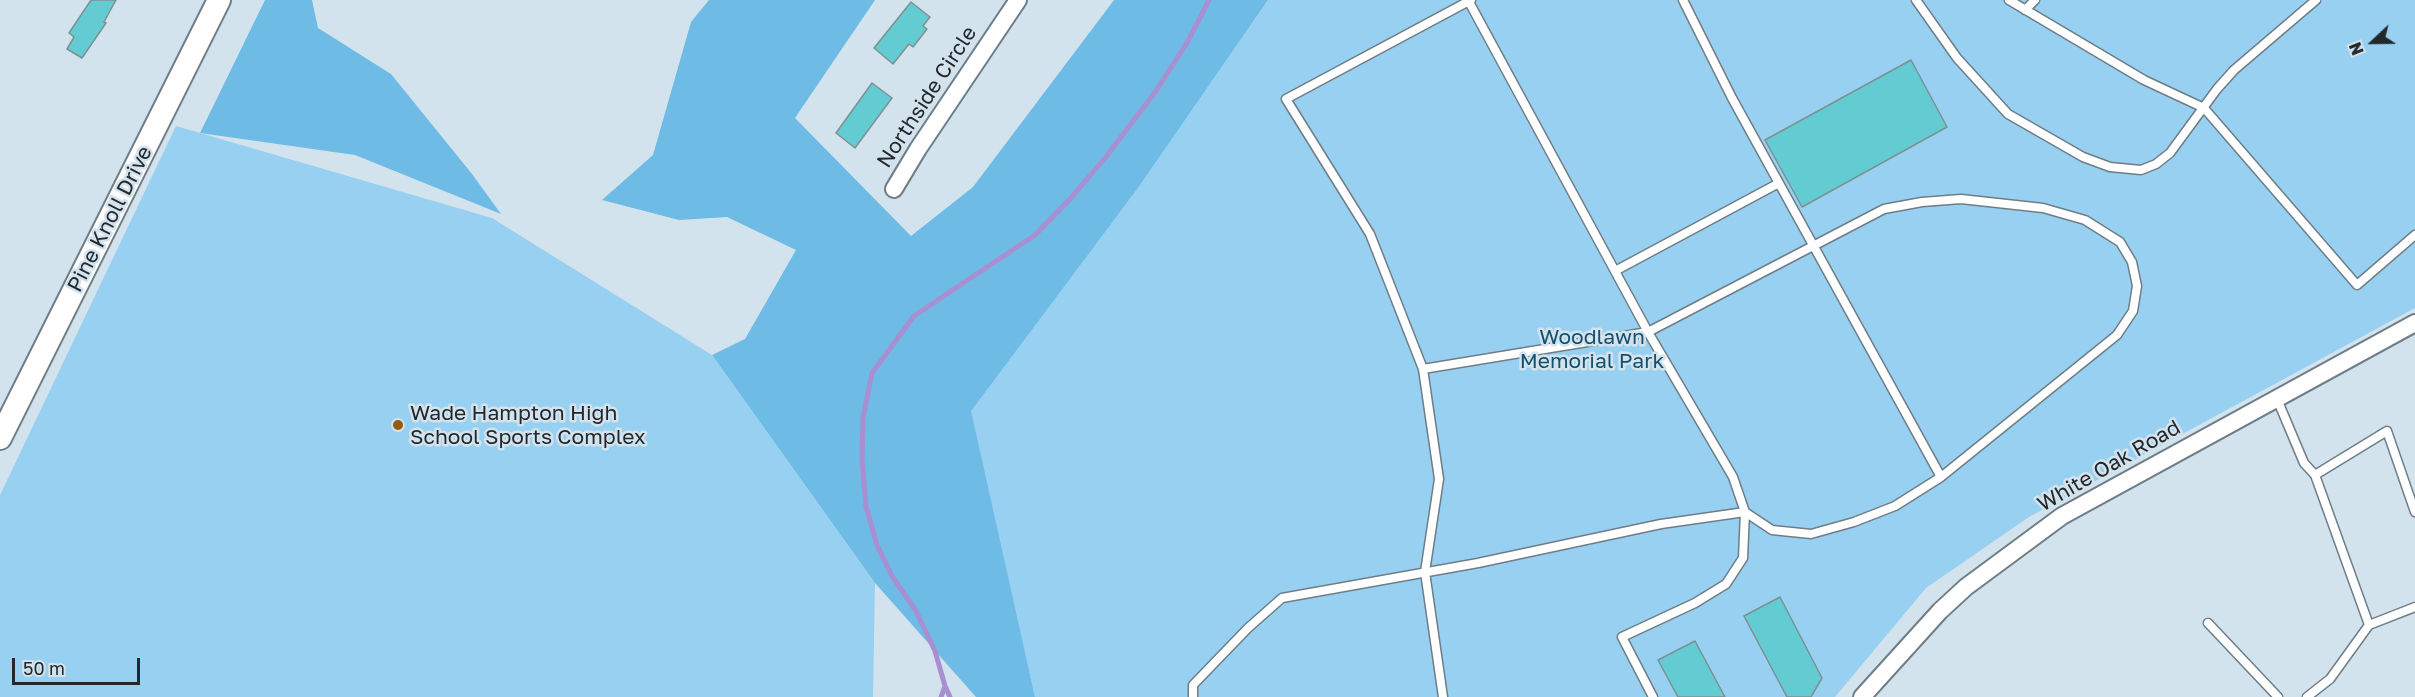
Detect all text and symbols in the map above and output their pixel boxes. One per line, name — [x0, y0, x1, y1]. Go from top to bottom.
north arrow — [2343, 12, 2403, 72]
street label: Northside Circle — [872, 22, 982, 172]
text: N — [2345, 39, 2368, 58]
street label: Pine Knoll Drive — [62, 142, 158, 296]
park label: Woodlawn Memorial Park — [1520, 324, 1664, 374]
place label: Wade Hampton High School Sports Complex — [410, 400, 646, 450]
street label: White Oak Road — [2033, 415, 2185, 517]
marker: Wade Hampton High School Sports Complex — [391, 418, 405, 432]
scale bar — [15, 646, 142, 684]
text: 50 m — [23, 657, 65, 679]

